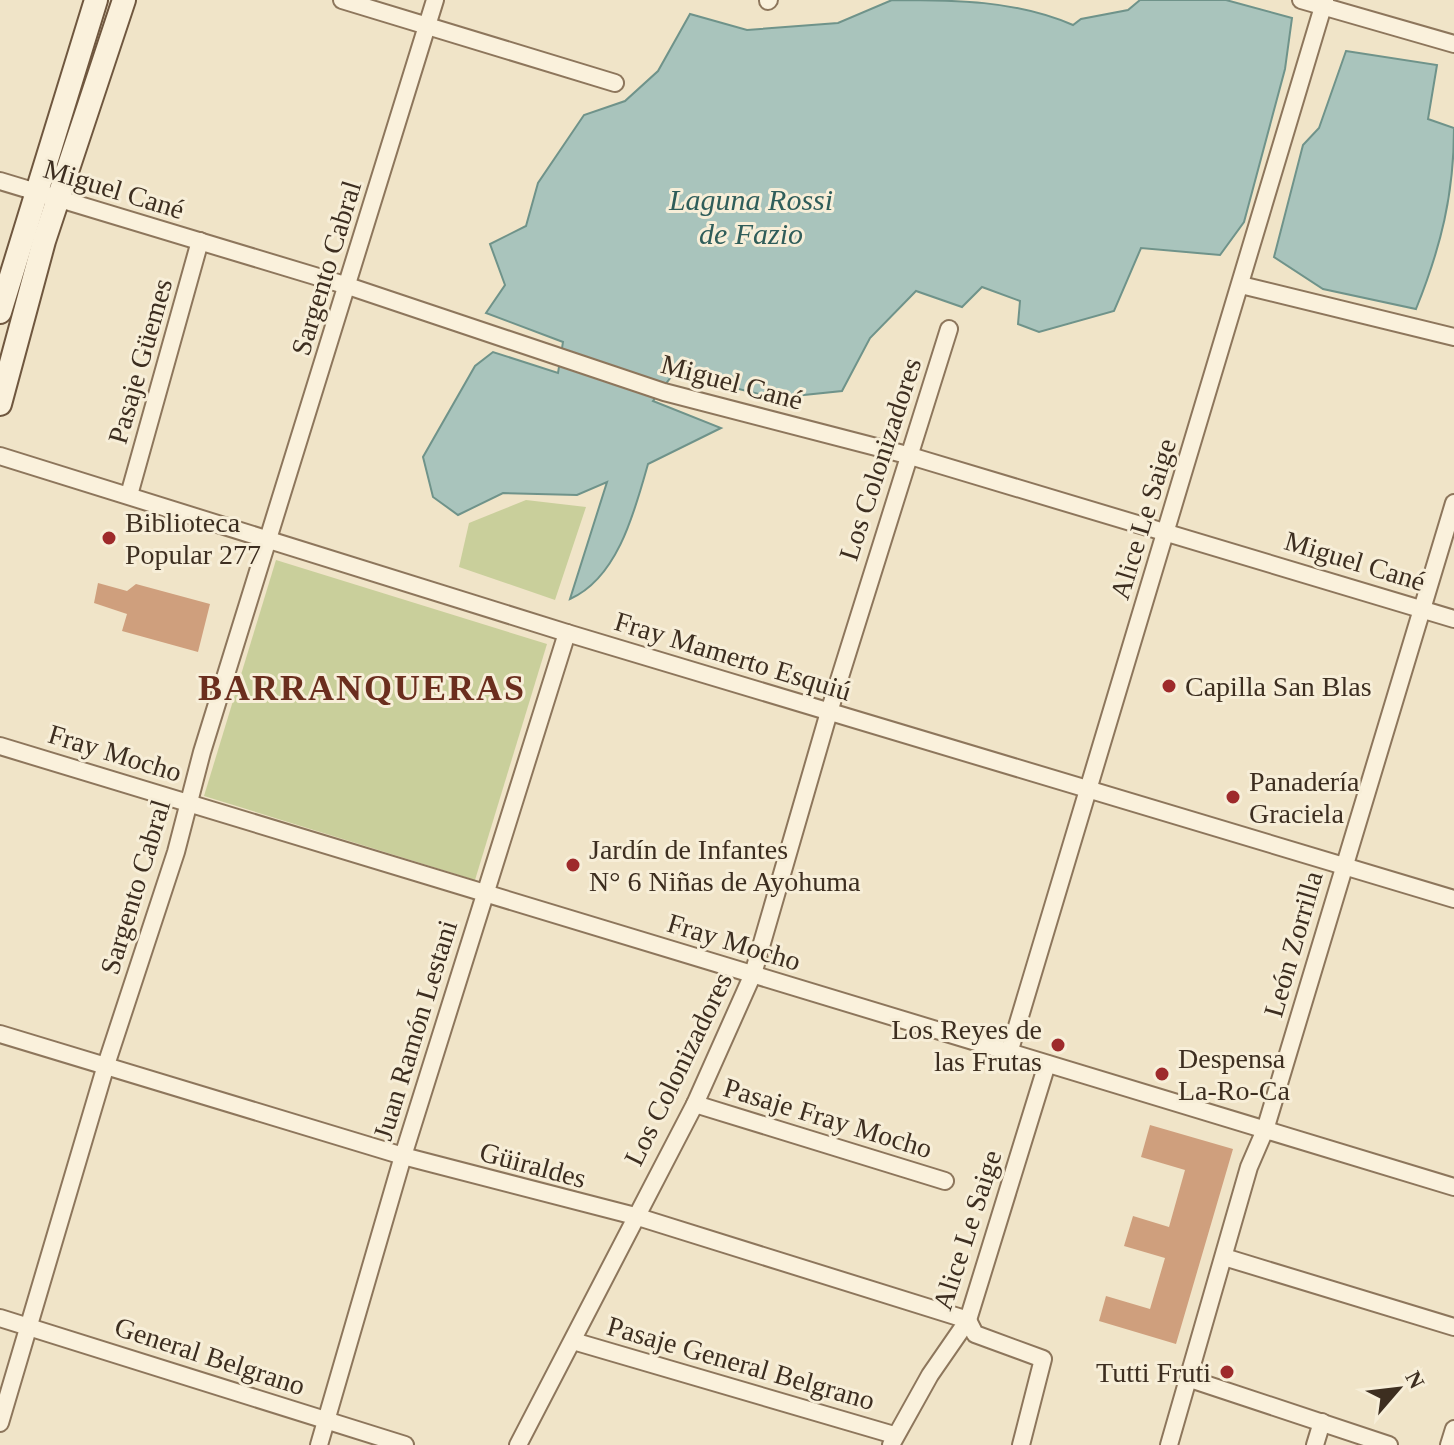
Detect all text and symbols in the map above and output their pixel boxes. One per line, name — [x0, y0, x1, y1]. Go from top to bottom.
street label: Miguel Cané — [40, 153, 188, 225]
street label: Sargento Cabral — [285, 177, 367, 359]
water label: Laguna Rossi de Fazio — [668, 183, 833, 250]
street label: Pasaje Güemes — [102, 275, 178, 447]
street label: Miguel Cané — [658, 348, 806, 416]
street label: Los Colonizadores — [833, 354, 927, 564]
street label: Alice Le Saige — [1104, 435, 1182, 603]
place label: Biblioteca Popular 277 — [125, 507, 261, 570]
street label: Miguel Cané — [1281, 525, 1429, 597]
marker: Biblioteca Popular 277 — [100, 529, 118, 547]
street label: Fray Mamerto Esquiú — [611, 605, 855, 707]
district label: BARRANQUERAS — [198, 668, 526, 708]
place label: Capilla San Blas — [1185, 671, 1372, 702]
marker: Capilla San Blas — [1160, 677, 1178, 695]
street label: Fray Mocho — [45, 718, 185, 788]
place label: Panadería Graciela — [1249, 766, 1360, 829]
marker: Panadería Graciela — [1224, 788, 1242, 806]
street label: Sargento Cabral — [94, 796, 176, 978]
place label: Jardín de Infantes N° 6 Niñas de Ayohuma — [589, 834, 861, 897]
marker: Jardín de Infantes N° 6 Niñas de Ayohuma — [564, 856, 582, 874]
street label: León Zorrilla — [1257, 867, 1329, 1020]
street label: Fray Mocho — [664, 907, 804, 977]
street label: Juan Ramón Lestani — [367, 916, 463, 1144]
street label: Los Colonizadores — [618, 967, 738, 1171]
place label: Los Reyes de las Frutas — [891, 1014, 1042, 1077]
marker: Los Reyes de las Frutas — [1049, 1036, 1067, 1054]
place label: Despensa La-Ro-Ca — [1178, 1043, 1291, 1106]
marker: Despensa La-Ro-Ca — [1153, 1065, 1171, 1083]
street label: Pasaje Fray Mocho — [720, 1072, 936, 1164]
street label: Güiraldes — [476, 1136, 590, 1194]
street label: Alice Le Saige — [927, 1146, 1007, 1314]
street label: Pasaje General Belgrano — [604, 1310, 878, 1416]
street label: General Belgrano — [111, 1311, 309, 1401]
north arrow — [1358, 1349, 1438, 1429]
place label: Tutti Fruti — [1096, 1357, 1211, 1388]
marker: Tutti Fruti — [1218, 1363, 1236, 1381]
text: N — [1400, 1367, 1430, 1393]

